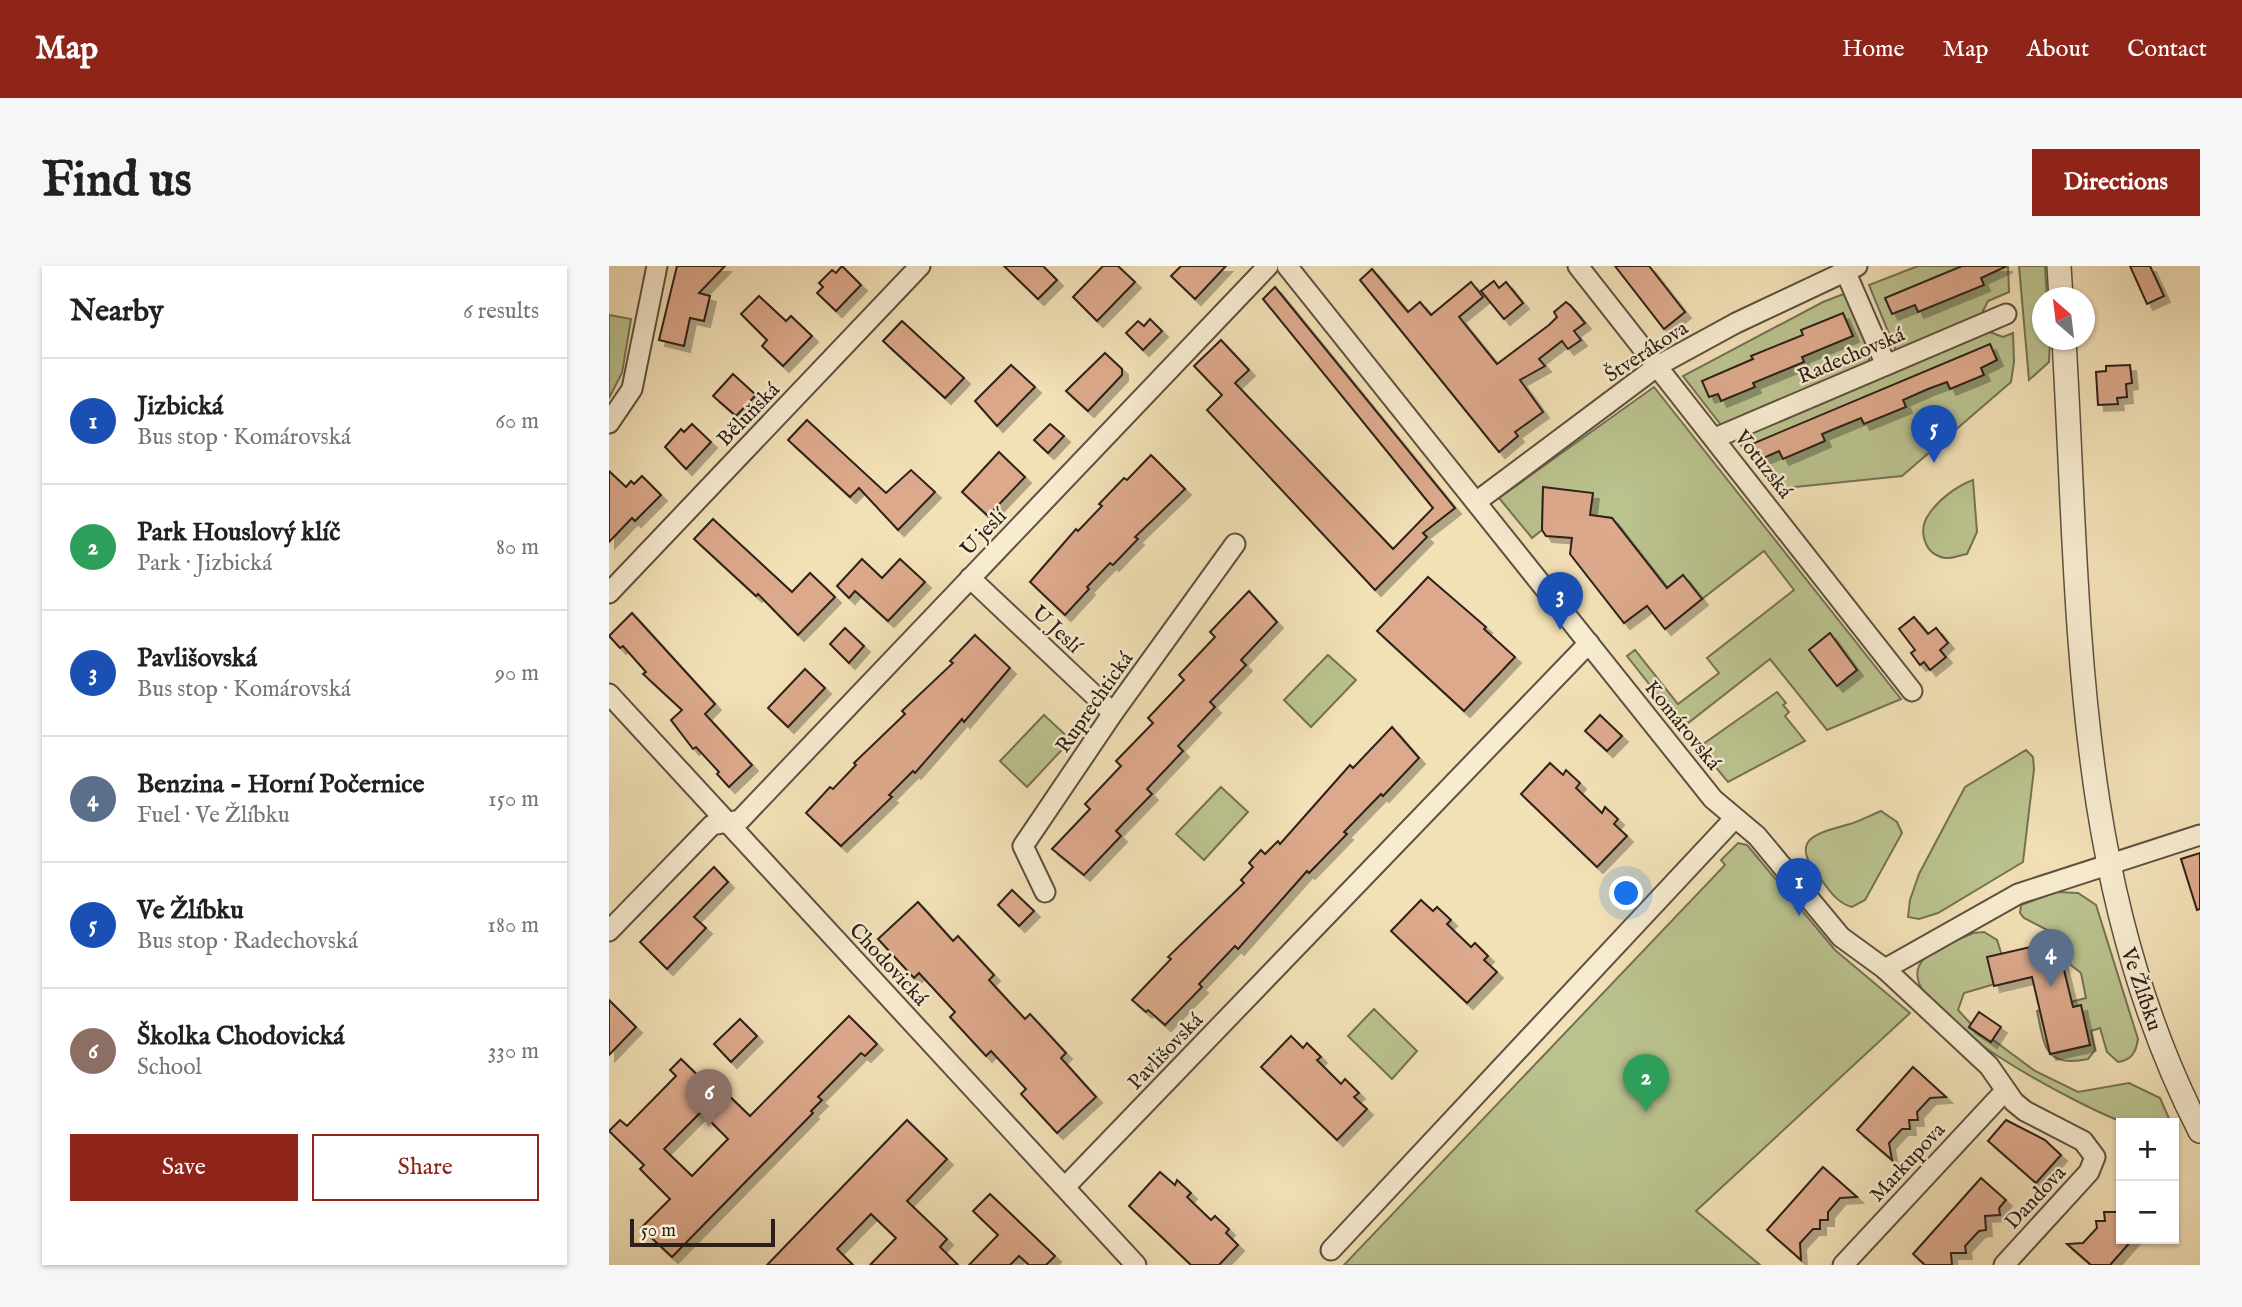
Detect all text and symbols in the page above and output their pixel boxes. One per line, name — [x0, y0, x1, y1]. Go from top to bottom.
text: Map — [35, 28, 98, 70]
text: Home — [1842, 34, 1905, 65]
text: Map — [1943, 34, 1989, 65]
text: About — [2027, 34, 2089, 65]
text: Contact — [2127, 34, 2207, 65]
button: Directions — [2032, 149, 2200, 216]
text: Find us — [42, 151, 192, 213]
north arrow — [2032, 287, 2095, 350]
text: Nearby — [70, 293, 163, 331]
text: 6 results — [463, 297, 539, 326]
street label: Štverákova — [1599, 314, 1694, 389]
street label: Radechovská — [1794, 321, 1910, 391]
street label: Běluňská — [712, 377, 787, 453]
text: Jizbická — [137, 390, 223, 423]
pin: 5 — [1911, 405, 1957, 463]
text: 1 — [89, 407, 97, 436]
text: 60 m — [495, 407, 539, 436]
text: Bus stop · Komárovská — [137, 423, 351, 452]
street label: Votuzská — [1727, 425, 1798, 505]
street label: U jeslí — [955, 503, 1014, 562]
text: Park Houslový klíč — [137, 516, 340, 549]
text: 2 — [88, 533, 98, 562]
text: 80 m — [496, 533, 539, 562]
text: Park · Jizbická — [137, 549, 272, 578]
pin: 3 — [1537, 572, 1583, 630]
street label: U Jeslí — [1025, 600, 1088, 661]
text: Pavlišovská — [137, 642, 257, 675]
street label: Ruprechtická — [1050, 646, 1141, 759]
text: 3 — [89, 659, 97, 688]
text: 90 m — [495, 659, 539, 688]
text: Bus stop · Komárovská — [137, 675, 351, 704]
street label: Komárovská — [1637, 676, 1727, 777]
text: Benzina - Horní Počernice — [137, 768, 424, 801]
text: 4 — [87, 785, 99, 814]
text: 150 m — [488, 785, 539, 814]
text: Fuel · Ve Žlíbku — [137, 801, 290, 830]
pin: 1 — [1776, 858, 1822, 916]
your location — [1609, 876, 1643, 910]
text: Ve Žlíbku — [137, 894, 244, 927]
text: 5 — [89, 911, 97, 940]
text: 180 m — [487, 911, 539, 940]
street label: Chodovická — [843, 918, 934, 1013]
text: Bus stop · Radechovská — [137, 927, 358, 956]
pin: 4 — [2028, 929, 2074, 987]
street label: Ve Žlíbku — [2113, 943, 2167, 1035]
street label: Pavlišovská — [1123, 1007, 1210, 1096]
text: Školka Chodovická — [137, 1020, 345, 1053]
text: 6 — [88, 1037, 98, 1066]
text: 330 m — [488, 1037, 539, 1066]
text: School — [137, 1053, 202, 1082]
pin: 2 — [1623, 1054, 1669, 1112]
pin: 6 — [686, 1069, 732, 1127]
street label: Markupova — [1864, 1117, 1952, 1209]
map controls — [2116, 1118, 2179, 1244]
button: + — [2116, 1118, 2179, 1181]
button: Save — [70, 1134, 298, 1201]
button: Share — [312, 1134, 539, 1201]
street label: Dandova — [2000, 1160, 2073, 1236]
button: − — [2116, 1181, 2179, 1244]
scale bar — [630, 1216, 775, 1248]
text: 50 m — [641, 1219, 676, 1243]

